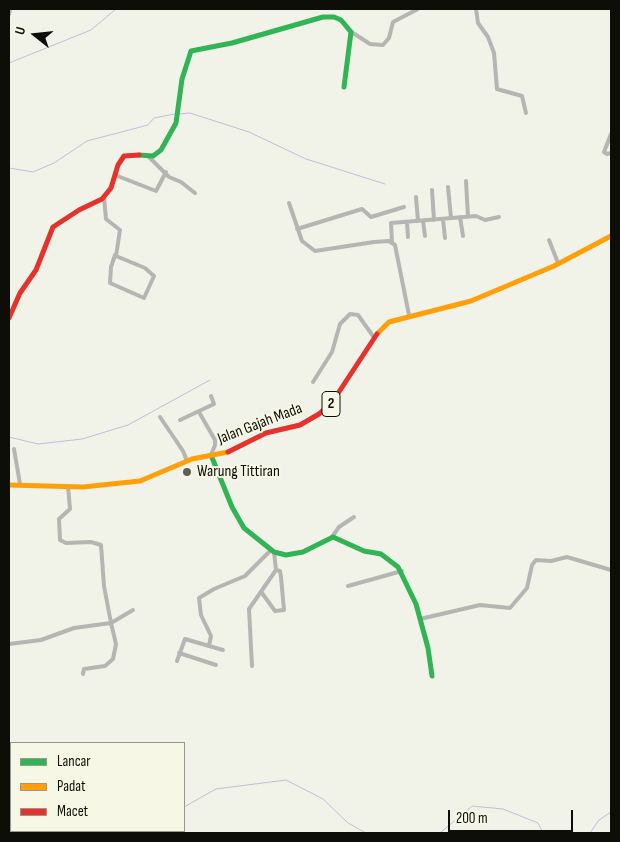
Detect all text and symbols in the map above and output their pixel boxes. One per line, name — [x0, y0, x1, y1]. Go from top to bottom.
north arrow — [10, 10, 60, 60]
text: U — [11, 25, 29, 37]
road number: 2 — [322, 392, 340, 416]
street label: Jalan Gajah Mada — [215, 399, 305, 449]
place label: Warung Tittiran — [197, 462, 280, 482]
marker: Warung Tittiran — [181, 466, 193, 478]
legend — [10, 742, 185, 832]
text: Lancar — [57, 752, 91, 771]
text: Padat — [57, 777, 86, 796]
scale bar — [450, 800, 575, 832]
text: Macet — [57, 802, 88, 821]
text: 200 m — [456, 809, 488, 828]

